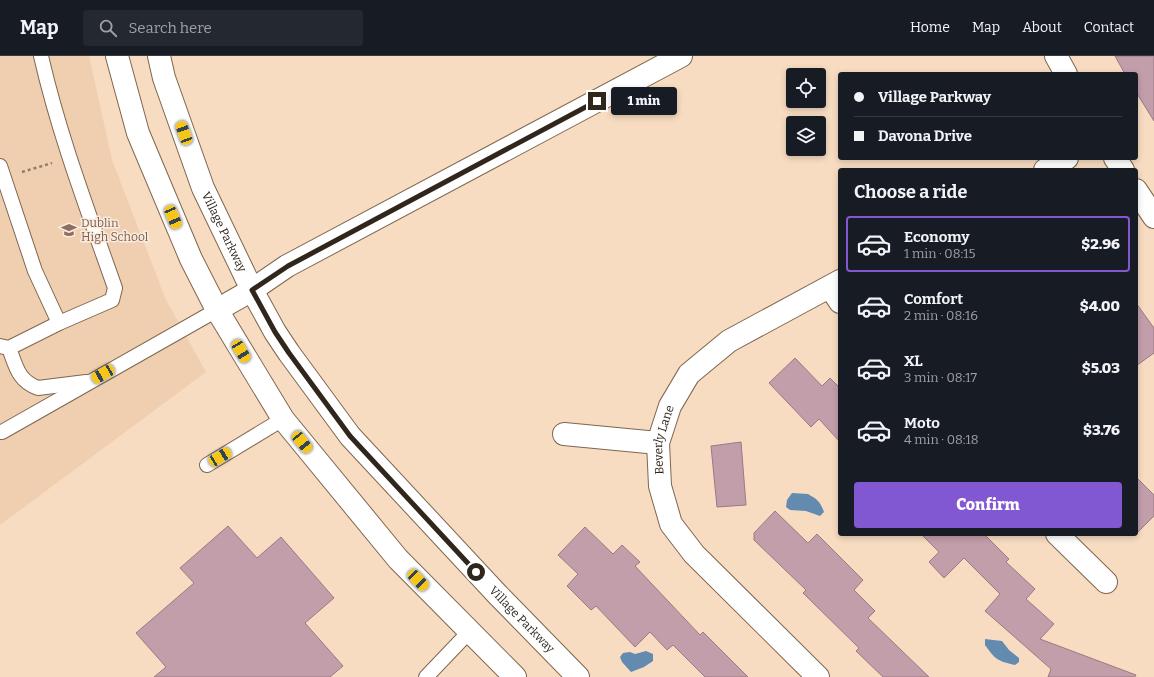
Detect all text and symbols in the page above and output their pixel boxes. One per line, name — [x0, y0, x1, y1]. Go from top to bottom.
search box — [83, 10, 363, 46]
text: Map — [20, 16, 59, 39]
icon: search — [97, 17, 119, 39]
text: Search here — [129, 19, 212, 37]
text: Home — [910, 19, 950, 36]
text: Map — [972, 19, 1000, 36]
text: About — [1022, 19, 1062, 36]
text: Contact — [1084, 19, 1134, 36]
map controls — [786, 68, 826, 156]
button: locate — [786, 68, 826, 108]
callout: 1 min — [611, 87, 677, 115]
text: Village Parkway — [878, 88, 991, 106]
route end — [588, 92, 606, 110]
text: 1 min — [627, 93, 661, 108]
button: layers — [786, 116, 826, 156]
car — [174, 120, 194, 146]
text: Davona Drive — [878, 127, 972, 145]
text: Choose a ride — [854, 181, 967, 203]
street label: Village Parkway — [199, 190, 250, 275]
car — [163, 204, 183, 230]
place label: Dublin High School — [81, 216, 149, 244]
school or university icon: Dublin High School — [60, 221, 78, 239]
icon: car — [856, 226, 892, 262]
text: Economy — [904, 228, 970, 246]
text: $2.96 — [1081, 235, 1120, 253]
text: 1 min · 08:15 — [904, 246, 975, 261]
icon: car — [856, 288, 892, 324]
text: Comfort — [904, 290, 963, 308]
text: $4.00 — [1080, 297, 1120, 315]
text: 2 min · 08:16 — [904, 308, 978, 323]
car — [230, 338, 252, 364]
icon: car — [856, 350, 892, 386]
text: XL — [904, 352, 923, 370]
text: $5.03 — [1082, 359, 1120, 377]
car — [90, 363, 116, 385]
text: 3 min · 08:17 — [904, 370, 977, 385]
street label: Beverly Lane — [651, 403, 677, 475]
icon: car — [856, 412, 892, 448]
text: Moto — [904, 414, 940, 432]
text: $3.76 — [1083, 421, 1120, 439]
car — [290, 429, 314, 455]
text: 4 min · 08:18 — [904, 432, 979, 447]
car — [207, 446, 233, 468]
button: Confirm — [854, 482, 1122, 528]
route start — [467, 563, 485, 581]
car — [405, 567, 431, 593]
street label: Village Parkway — [486, 583, 558, 656]

